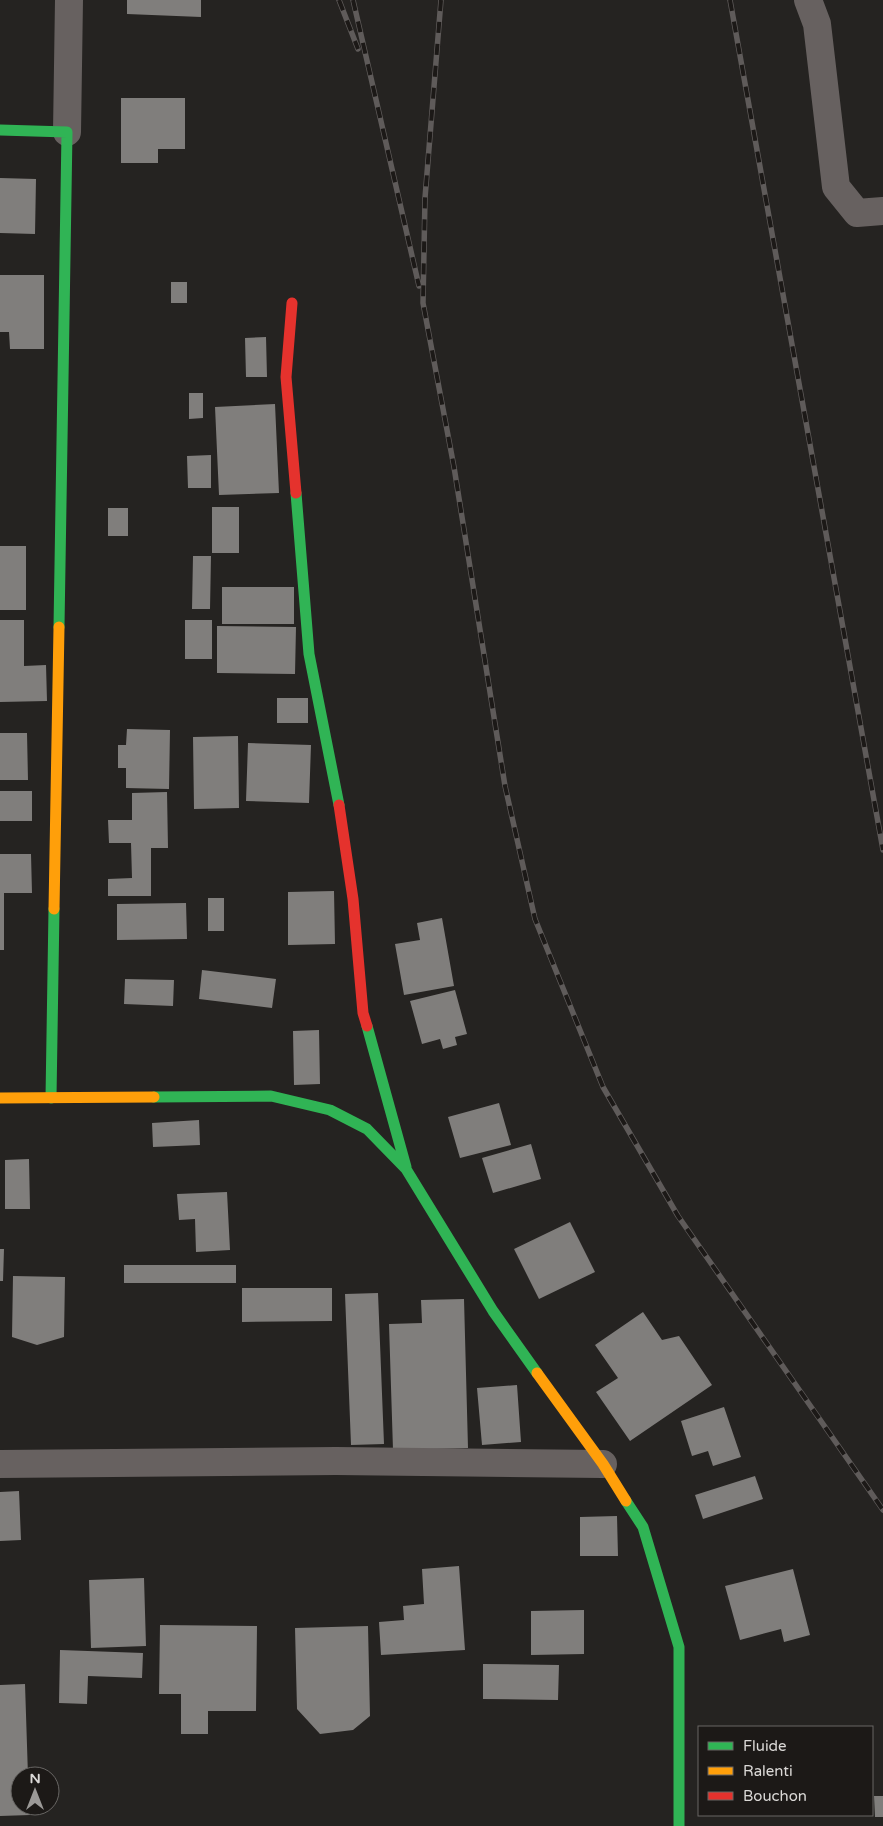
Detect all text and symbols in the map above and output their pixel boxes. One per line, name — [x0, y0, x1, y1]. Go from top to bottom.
legend — [698, 1726, 873, 1816]
text: Fluide — [743, 1737, 787, 1755]
text: Ralenti — [743, 1762, 793, 1780]
north arrow — [10, 1766, 60, 1816]
text: N — [29, 1770, 41, 1787]
text: Bouchon — [743, 1787, 807, 1805]

